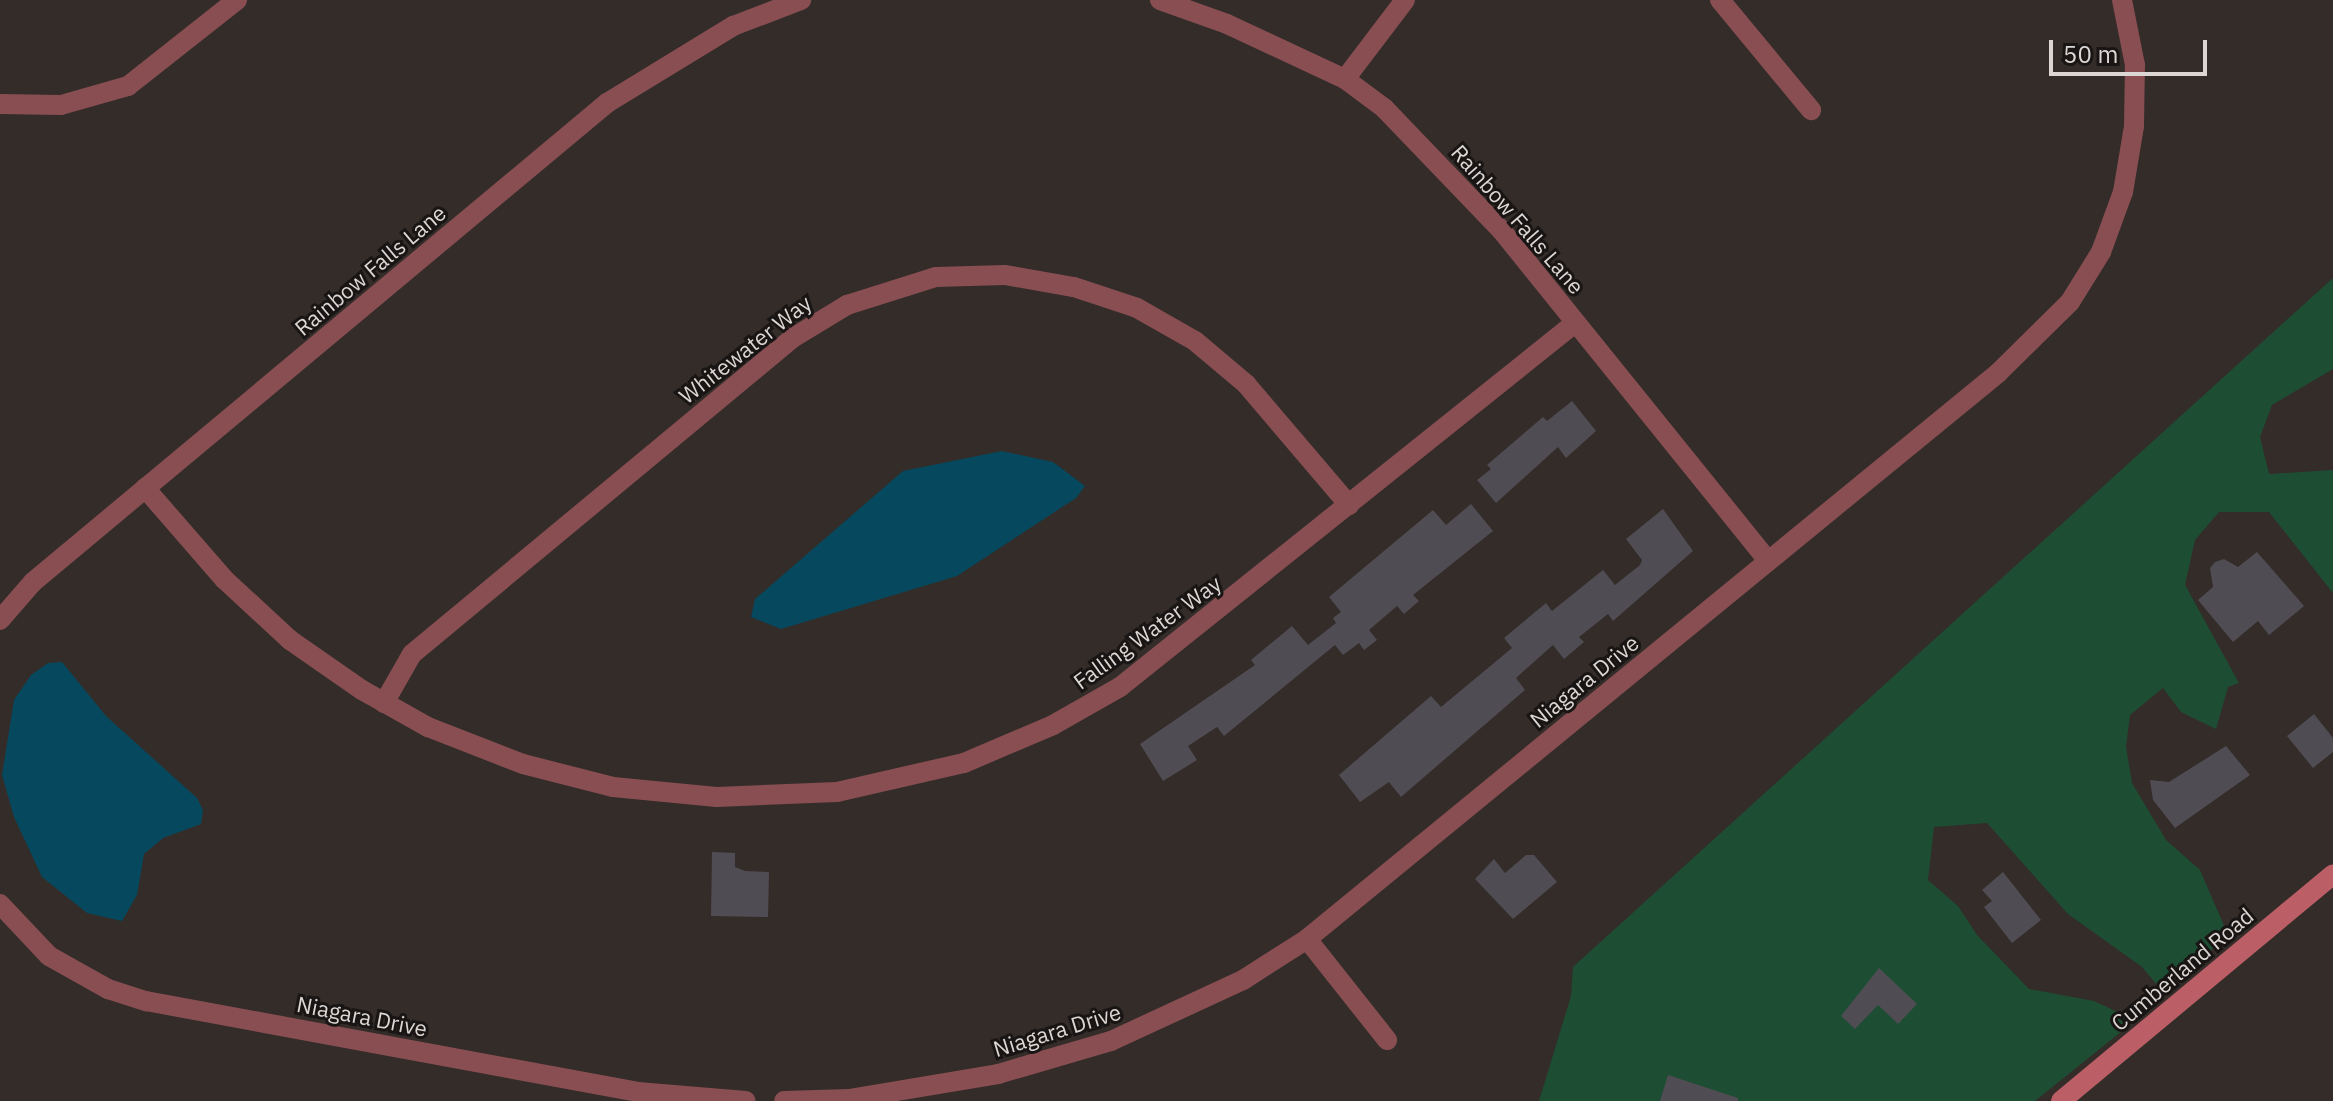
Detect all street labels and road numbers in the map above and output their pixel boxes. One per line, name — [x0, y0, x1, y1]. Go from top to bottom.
street label: Rainbow Falls Lane — [1446, 139, 1590, 299]
street label: Rainbow Falls Lane — [289, 199, 451, 341]
street label: Whitewater Way — [674, 289, 816, 409]
street label: Falling Water Way — [1068, 570, 1226, 694]
street label: Niagara Drive — [1524, 629, 1644, 733]
street label: Cumberland Road — [2106, 902, 2258, 1036]
street label: Niagara Drive — [295, 990, 429, 1042]
street label: Niagara Drive — [990, 998, 1124, 1062]

